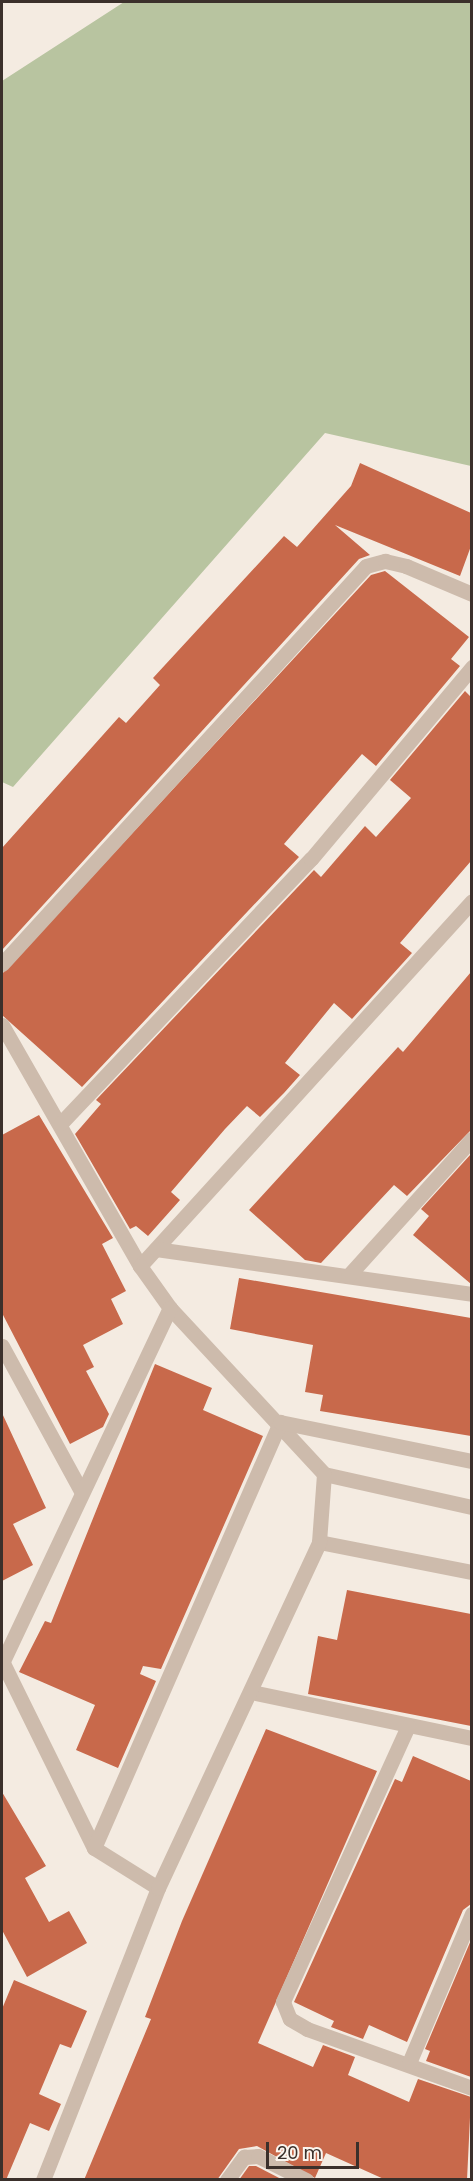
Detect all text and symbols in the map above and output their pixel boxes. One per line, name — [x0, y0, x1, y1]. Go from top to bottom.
scale bar — [269, 2130, 362, 2168]
text: 20 m — [277, 2140, 322, 2165]

